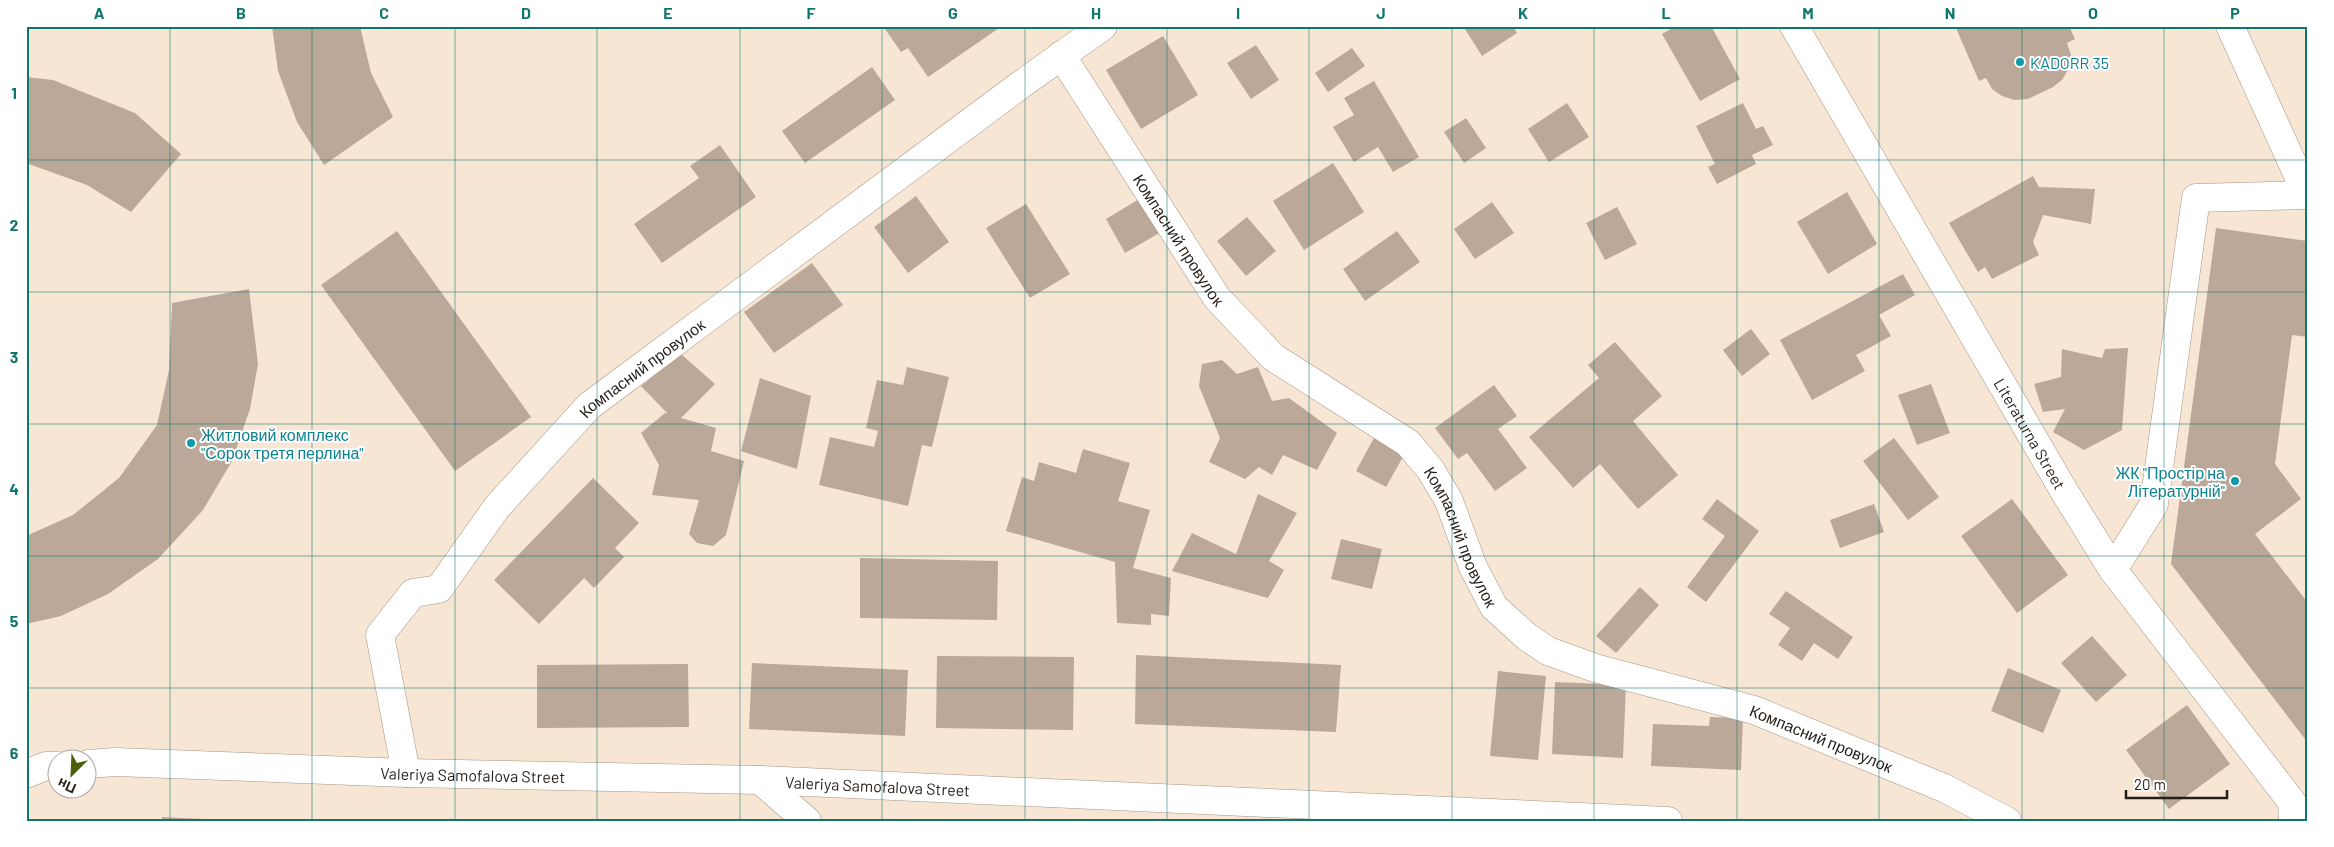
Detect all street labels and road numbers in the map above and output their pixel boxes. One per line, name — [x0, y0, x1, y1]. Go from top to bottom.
street label: Компасний провулок — [1130, 170, 1229, 310]
street label: Компасний провулок — [574, 314, 709, 421]
street label: Literaturna Street — [1991, 374, 2070, 492]
street label: Компасний провулок — [1421, 463, 1502, 611]
street label: Компасний провулок — [1747, 700, 1896, 776]
street label: Valeriya Samofalova Street — [380, 763, 565, 786]
street label: Valeriya Samofalova Street — [785, 772, 970, 799]

